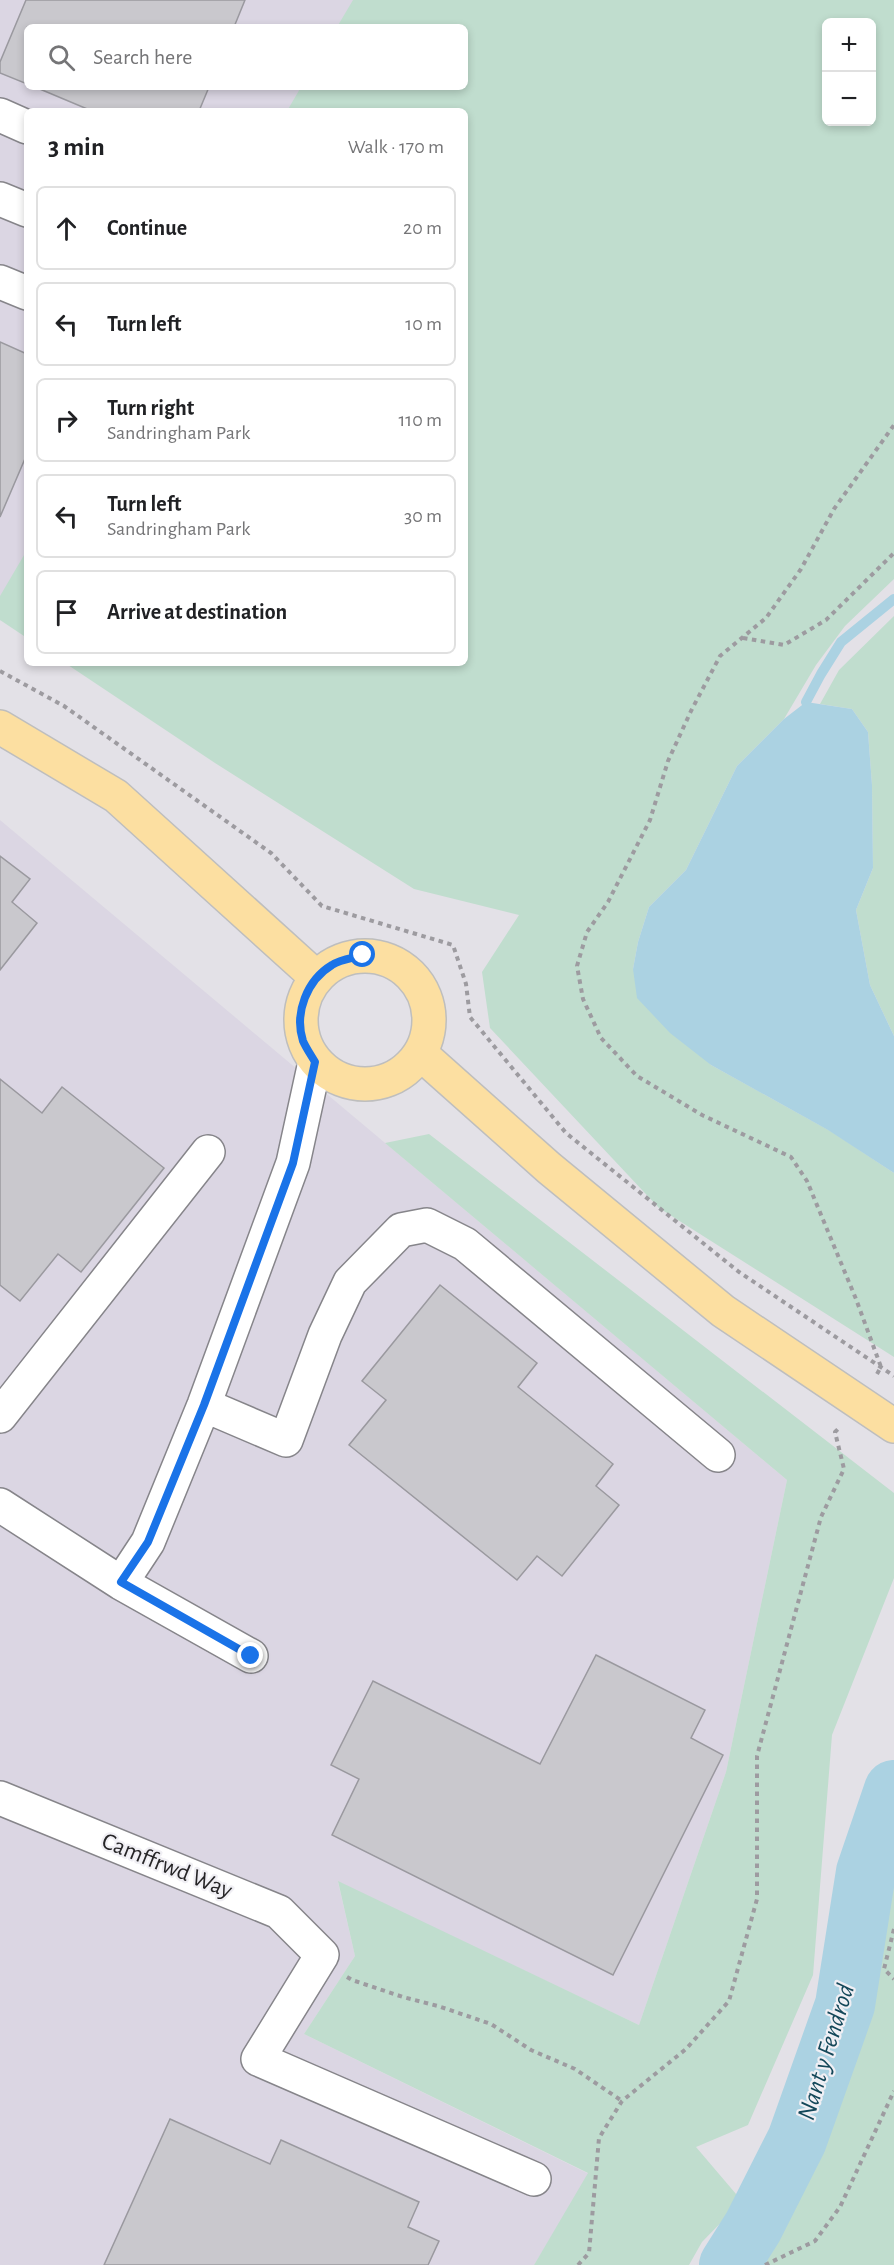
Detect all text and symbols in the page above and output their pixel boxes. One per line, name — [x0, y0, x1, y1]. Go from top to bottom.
map controls — [822, 18, 876, 126]
button: + — [822, 18, 876, 72]
search box — [24, 24, 468, 90]
icon: search — [45, 41, 78, 74]
text: Search here — [93, 46, 192, 68]
button: − — [822, 72, 876, 126]
text: 3 min — [48, 134, 105, 160]
text: Walk · 170 m — [348, 137, 444, 157]
icon: ahead — [50, 212, 83, 245]
text: Continue — [107, 217, 187, 239]
text: 20 m — [403, 218, 442, 238]
icon: left — [50, 308, 83, 341]
text: Turn left — [107, 313, 181, 335]
text: 10 m — [405, 314, 442, 334]
text: Turn right — [107, 397, 194, 419]
icon: right — [50, 404, 83, 437]
text: 110 m — [398, 410, 442, 430]
text: Sandringham Park — [107, 423, 250, 443]
text: Turn left — [107, 493, 181, 515]
icon: left — [50, 500, 83, 533]
text: 30 m — [404, 506, 442, 526]
text: Sandringham Park — [107, 519, 250, 539]
icon: arrive — [50, 596, 83, 629]
text: Arrive at destination — [107, 601, 287, 623]
route start — [349, 941, 375, 967]
route end — [237, 1642, 263, 1668]
street label: Camffrwd Way — [98, 1829, 236, 1903]
water label: Nant y Fendrod — [793, 1980, 859, 2123]

